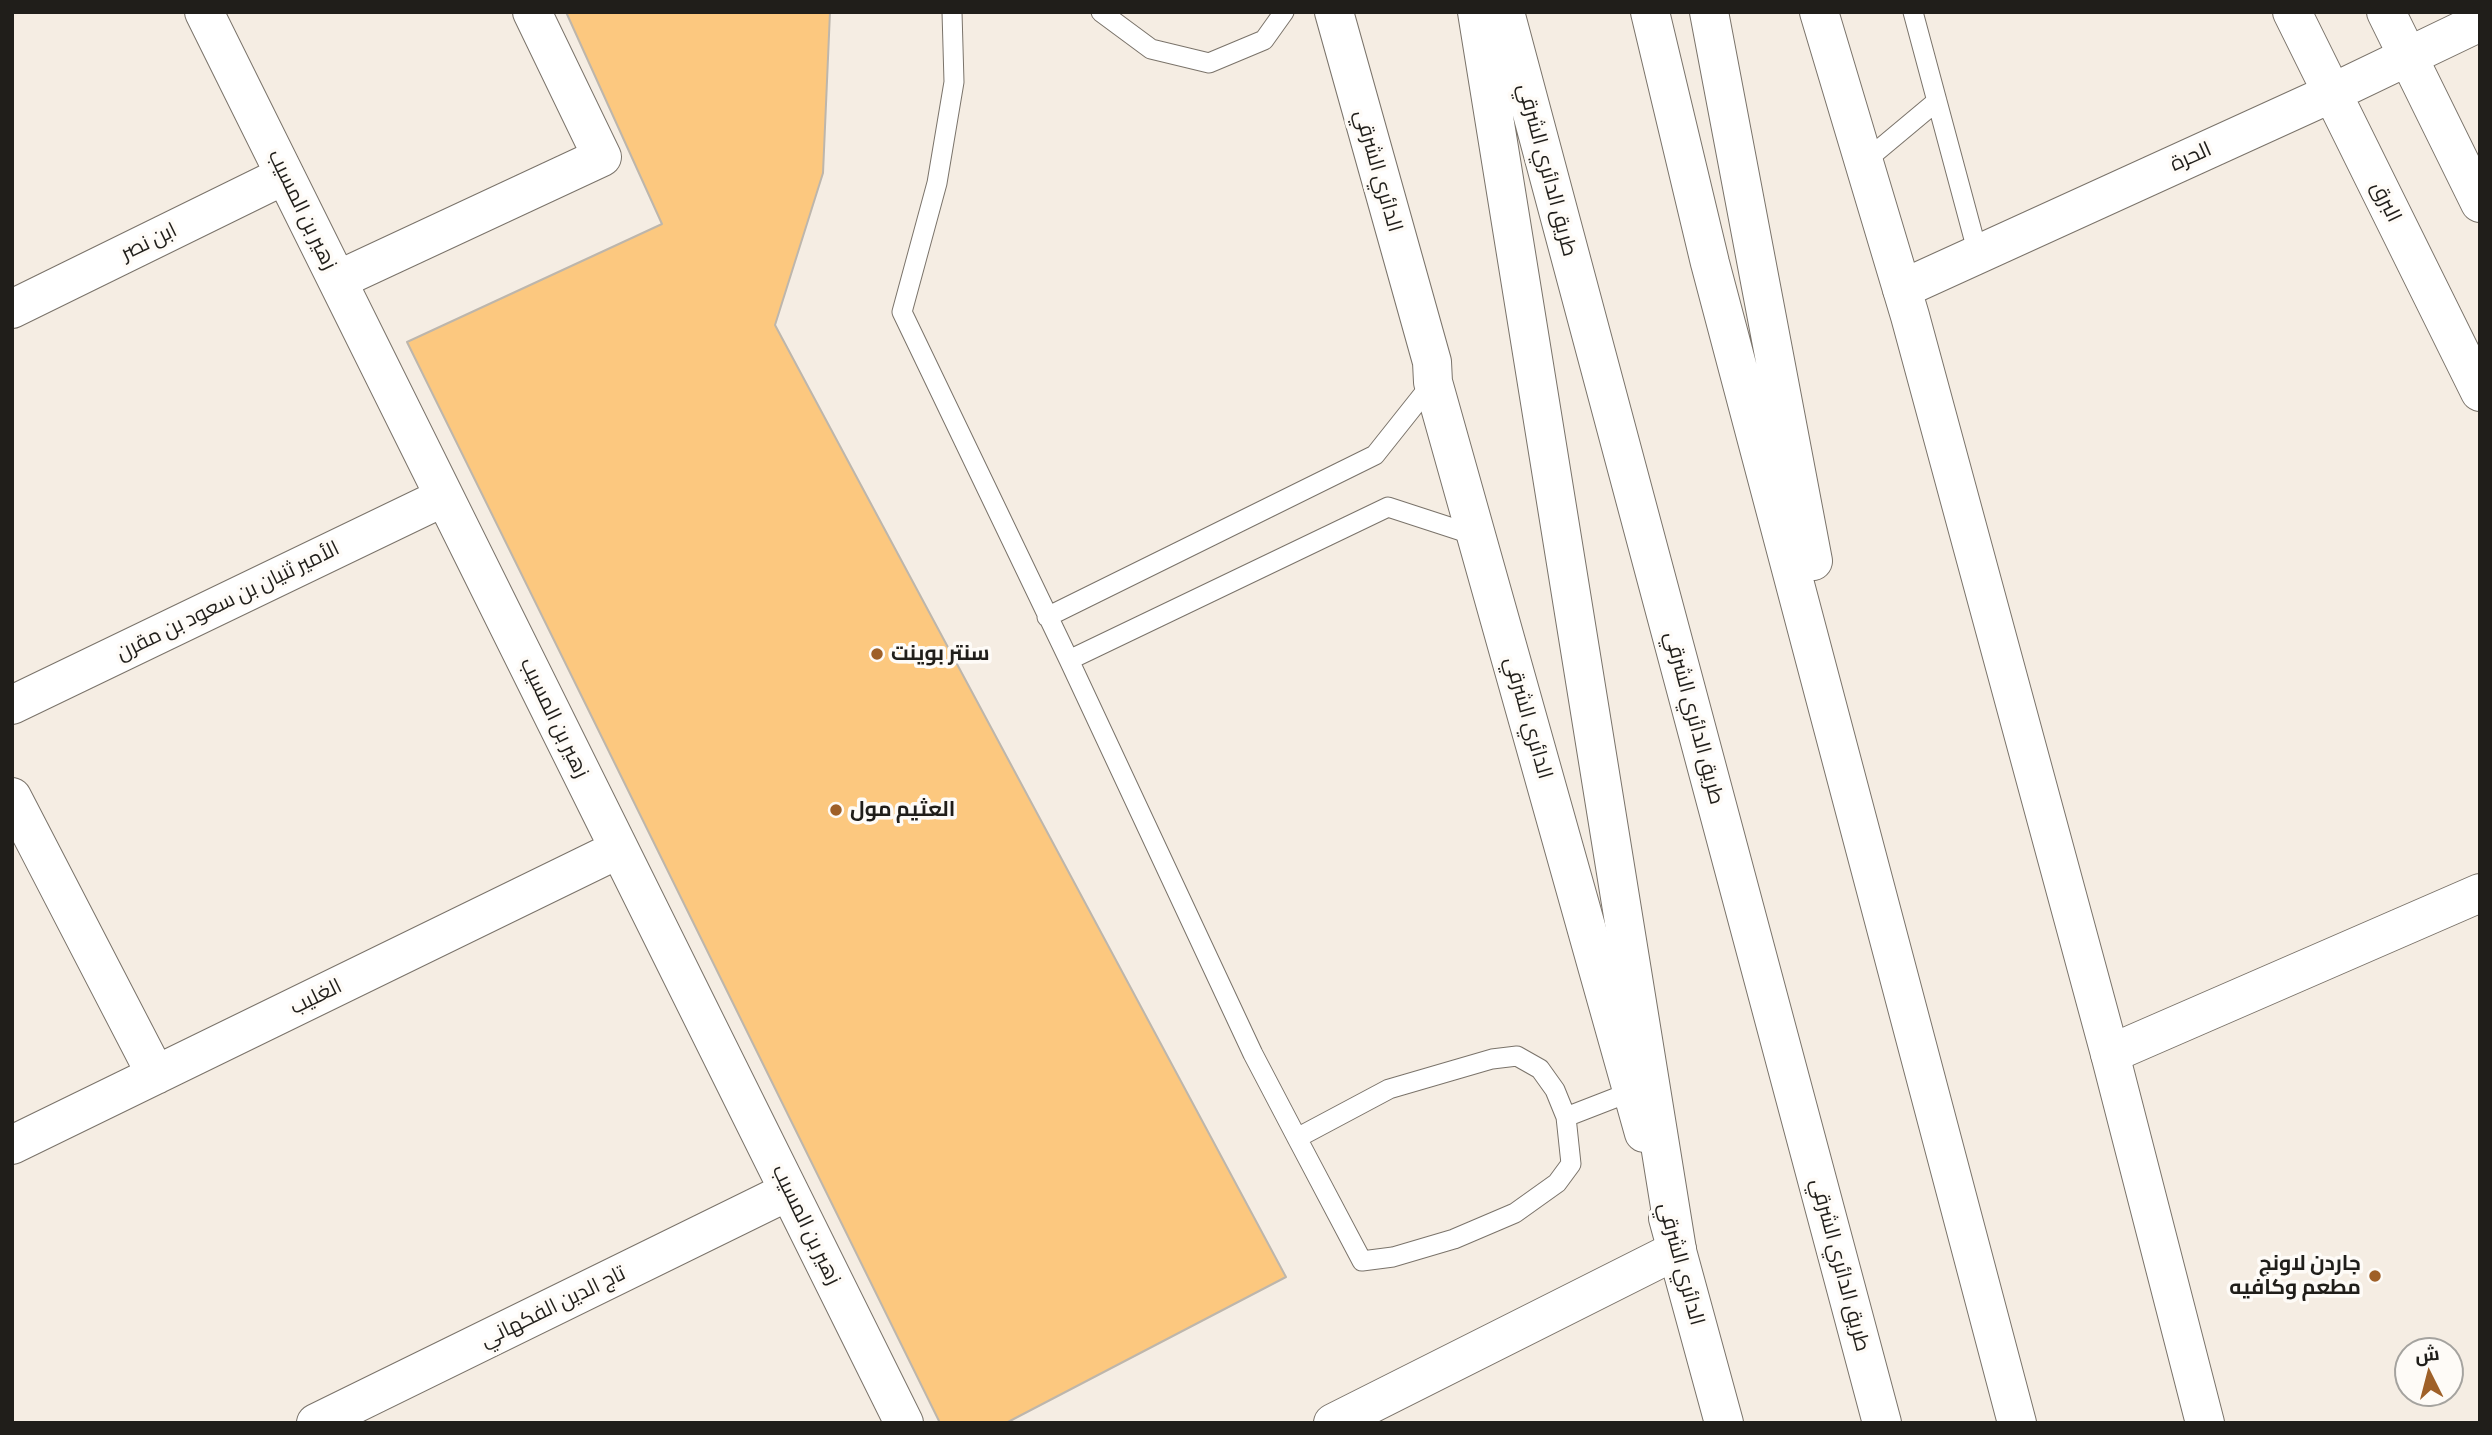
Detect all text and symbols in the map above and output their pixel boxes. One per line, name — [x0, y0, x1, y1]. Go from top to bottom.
street label: طريق الدائري الشرقي — [1512, 81, 1582, 259]
street label: الدائري الشرقي — [1349, 107, 1407, 235]
street label: الحرة — [2166, 137, 2216, 177]
street label: زهير بن المسيب — [262, 146, 342, 274]
street label: البرق — [2365, 178, 2407, 226]
street label: ابن نصر — [117, 218, 181, 266]
street label: الأمير ثنيان بن سعود بن مقرن — [112, 536, 344, 666]
street label: طريق الدائري الشرقي — [1659, 629, 1729, 807]
place label: سنتر بوينت — [891, 641, 990, 667]
marker: سنتر بوينت — [869, 646, 885, 662]
street label: زهير بن المسيب — [514, 654, 594, 782]
street label: الدائري الشرقي — [1499, 654, 1557, 782]
place label: العثيم مول — [850, 797, 955, 823]
marker: العثيم مول — [828, 802, 844, 818]
street label: الغليب — [286, 974, 346, 1020]
street label: زهير بن المسيب — [766, 1161, 846, 1289]
street label: طريق الدائري الشرقي — [1805, 1176, 1875, 1354]
street label: الدائري الشرقي — [1653, 1200, 1709, 1328]
place label: جاردن لاونج مطعم وكافيه — [2229, 1251, 2361, 1301]
street label: تاج الدين الفكهاني — [476, 1261, 630, 1353]
marker: جاردن لاونج مطعم وكافيه — [2367, 1268, 2383, 1284]
north arrow — [2394, 1337, 2464, 1407]
text: ش — [2413, 1338, 2441, 1368]

